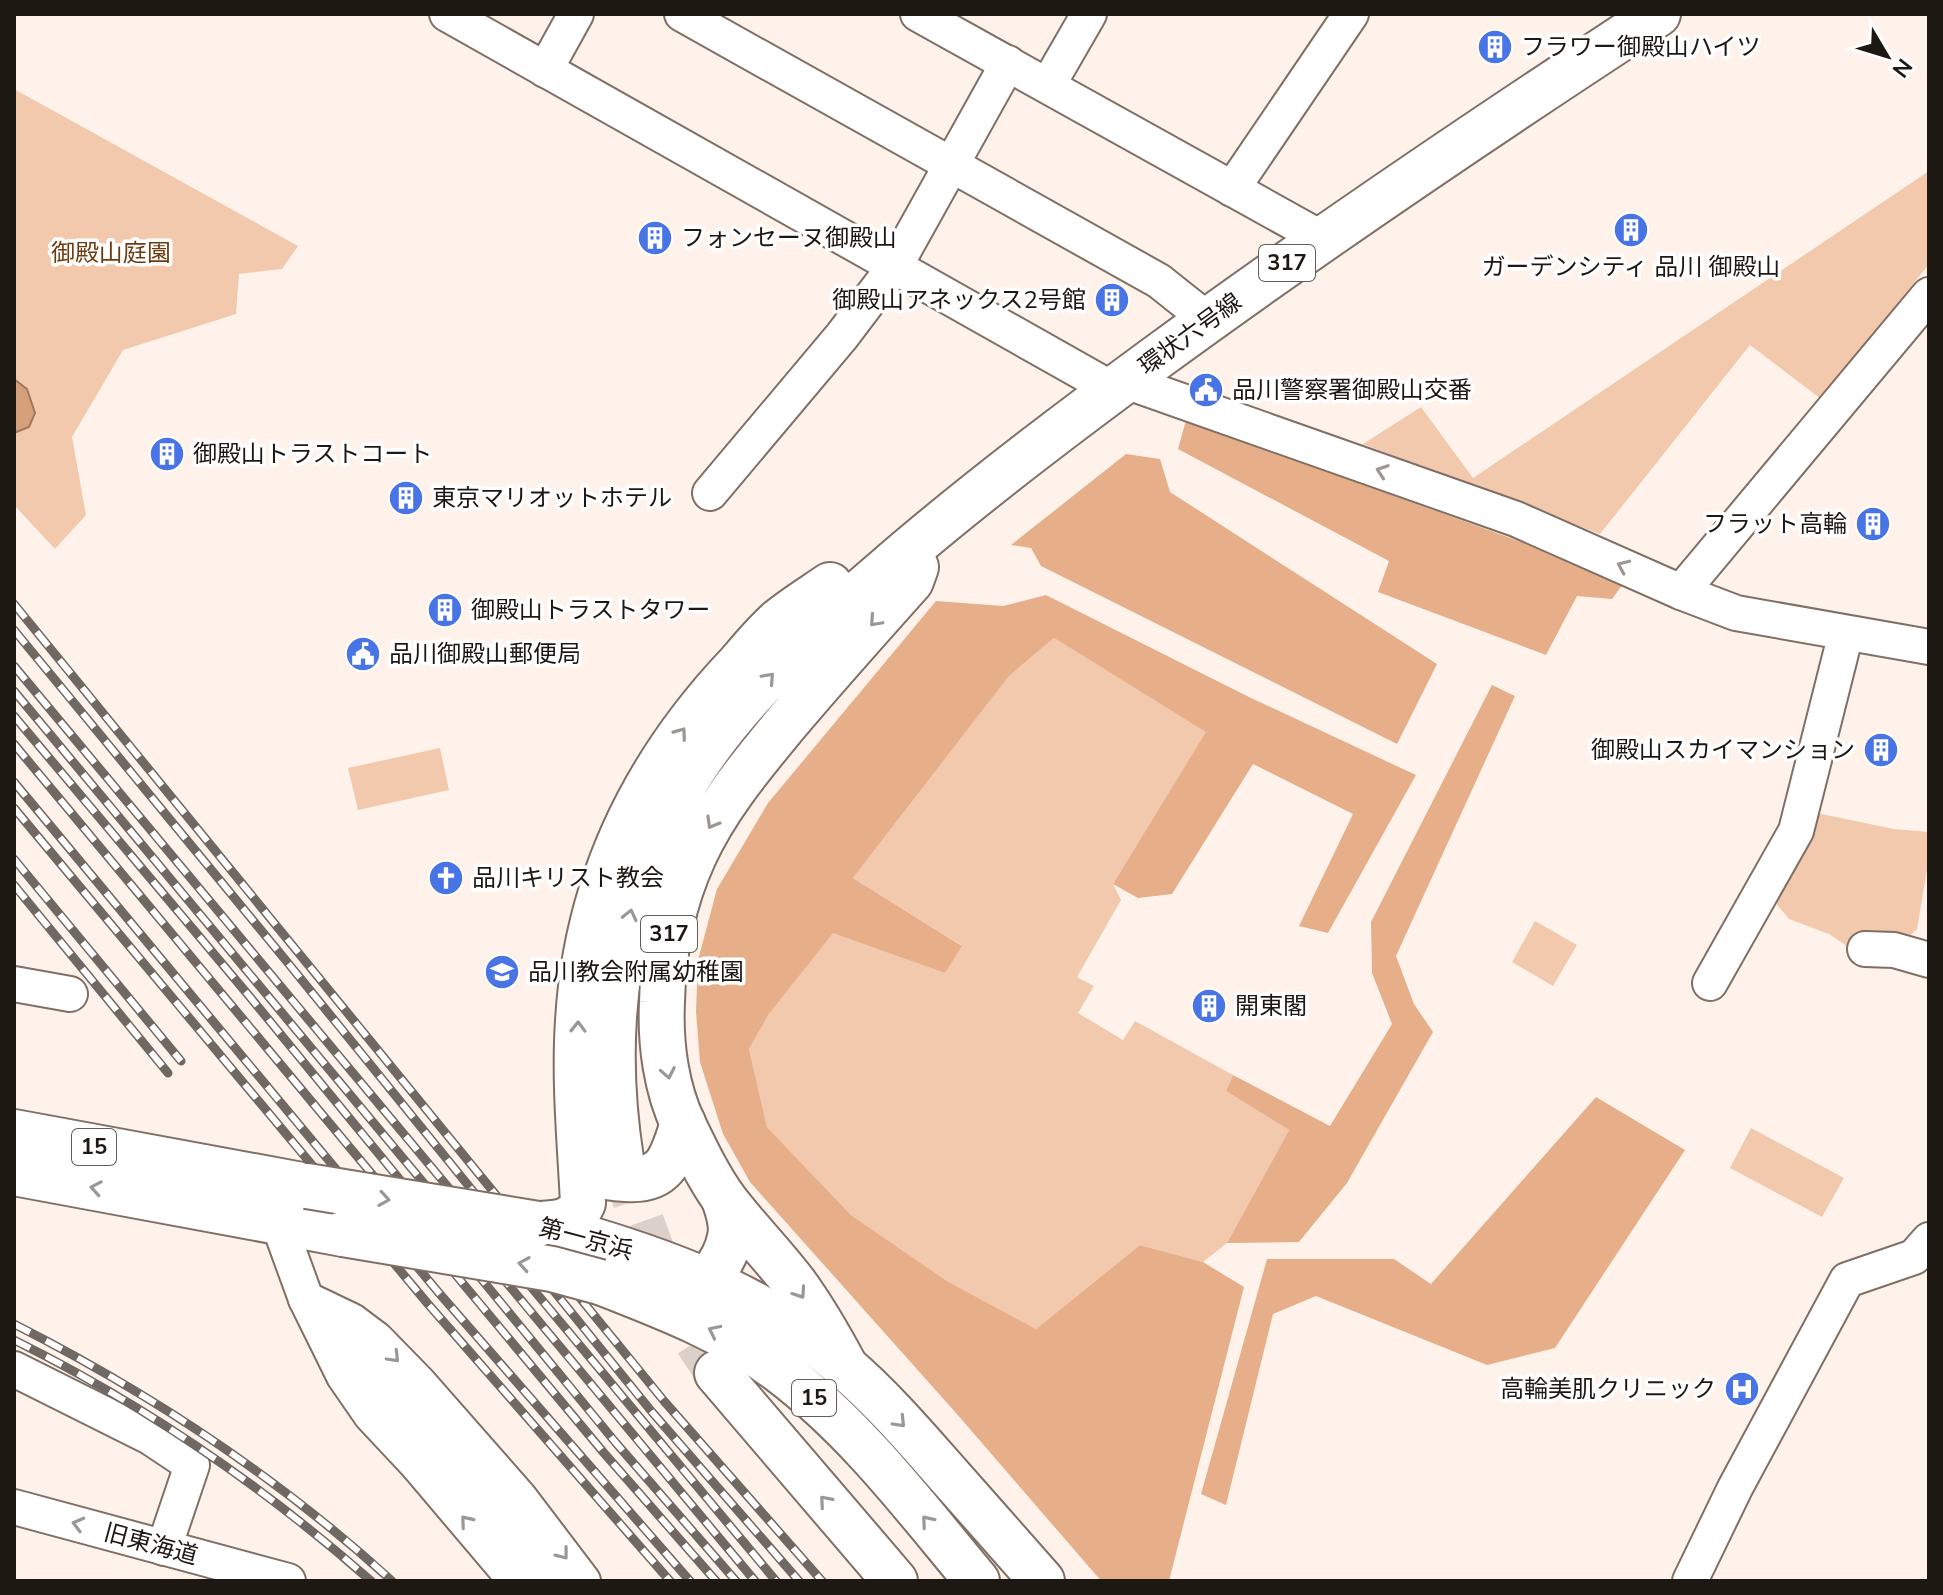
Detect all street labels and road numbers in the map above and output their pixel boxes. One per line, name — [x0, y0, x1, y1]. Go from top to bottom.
road number: 317 — [1259, 245, 1315, 281]
street label: 環状六号線 — [1132, 286, 1248, 382]
road number: 317 — [641, 916, 697, 952]
road number: 15 — [72, 1129, 116, 1165]
street label: 第一京浜 — [535, 1211, 637, 1267]
road number: 15 — [792, 1380, 836, 1416]
street label: 旧東海道 — [100, 1516, 202, 1572]

